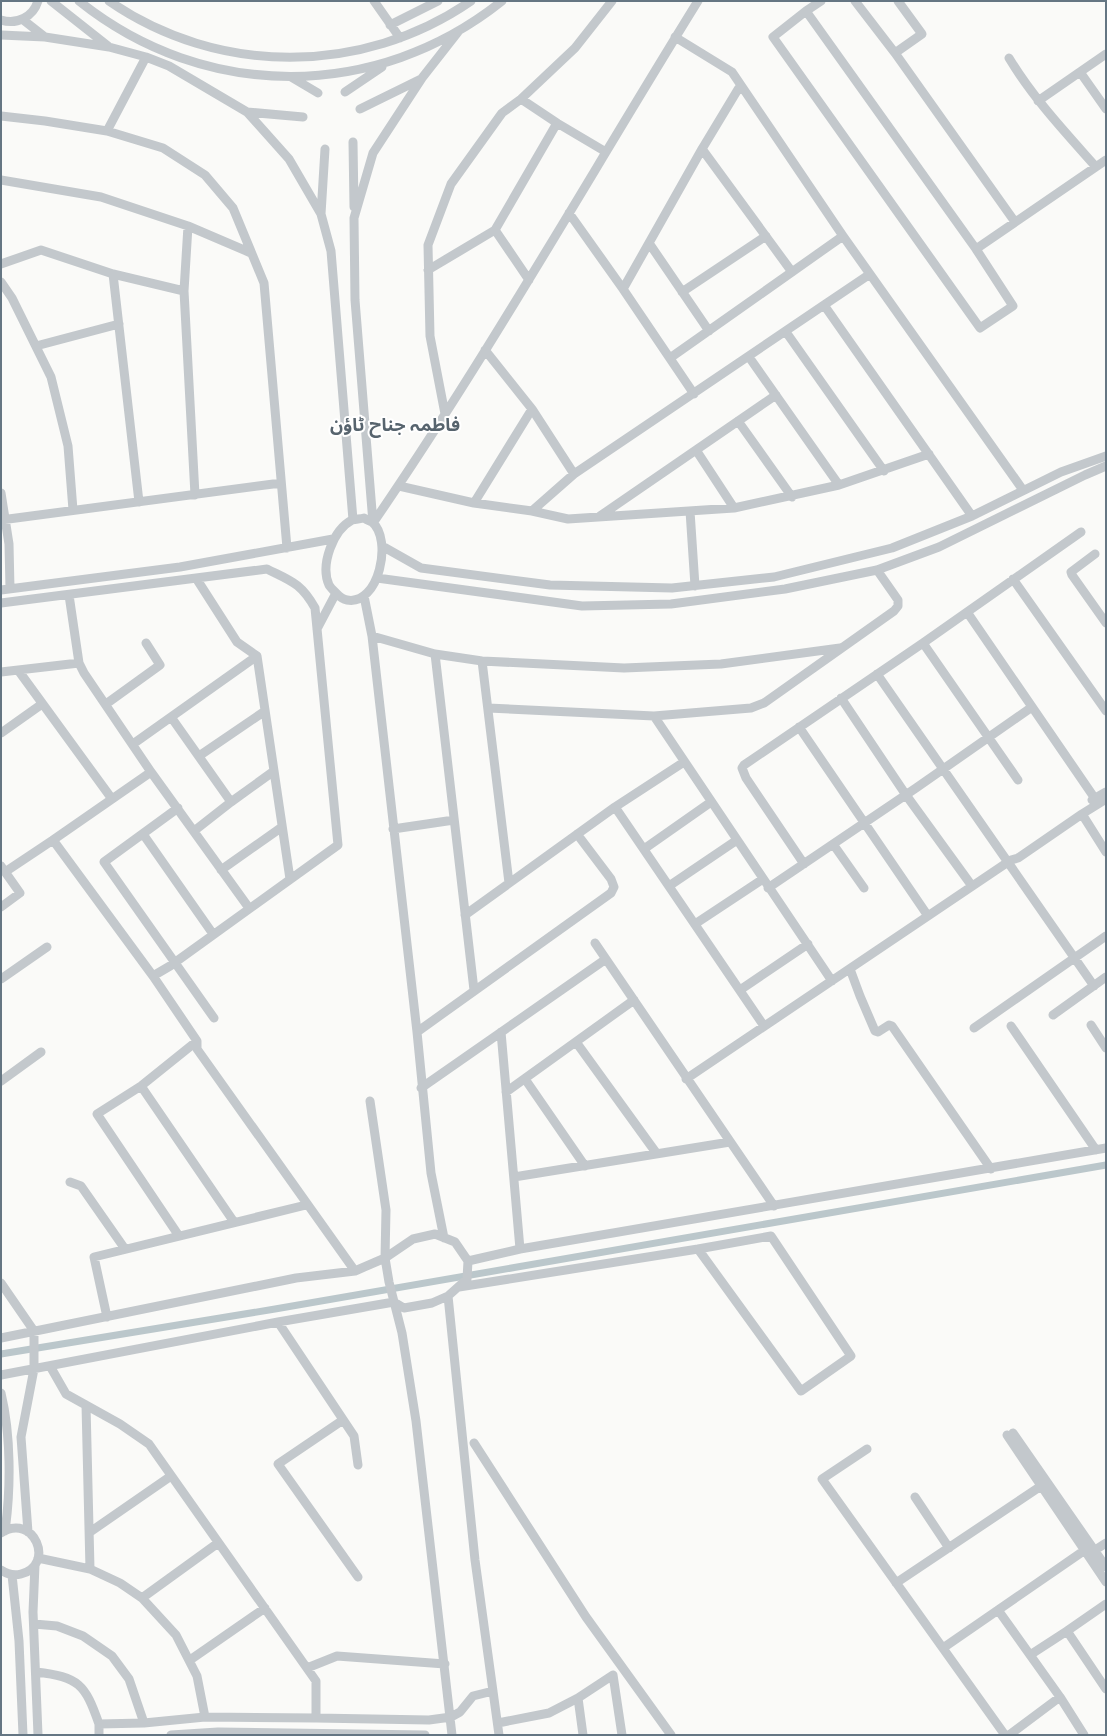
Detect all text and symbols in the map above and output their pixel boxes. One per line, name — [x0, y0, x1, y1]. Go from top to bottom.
district label: فاطمہ جناح ٹاؤن — [330, 412, 460, 438]

